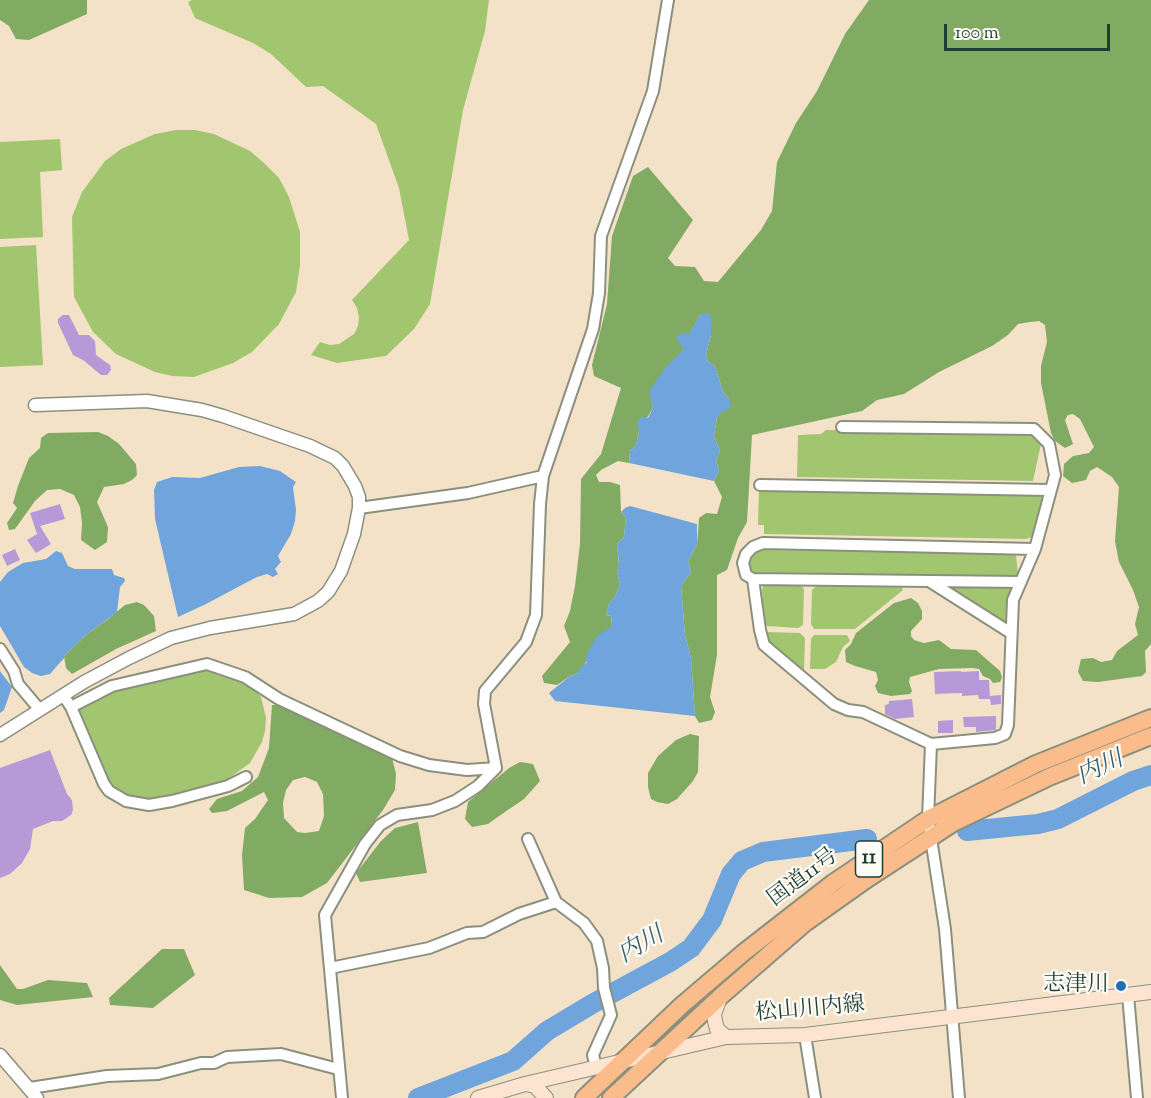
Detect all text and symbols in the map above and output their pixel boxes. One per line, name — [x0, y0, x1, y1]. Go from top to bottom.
scale bar — [947, 12, 1114, 50]
text: 100 m — [955, 21, 999, 47]
water label: 内川 — [1073, 747, 1129, 793]
road number: 11 — [856, 841, 882, 877]
street label: 国道11号 — [764, 844, 844, 914]
water label: 内川 — [614, 923, 670, 971]
place label: 志津川 — [1043, 973, 1109, 999]
marker: 志津川 — [1114, 979, 1128, 993]
street label: 松山川内線 — [754, 993, 866, 1029]

